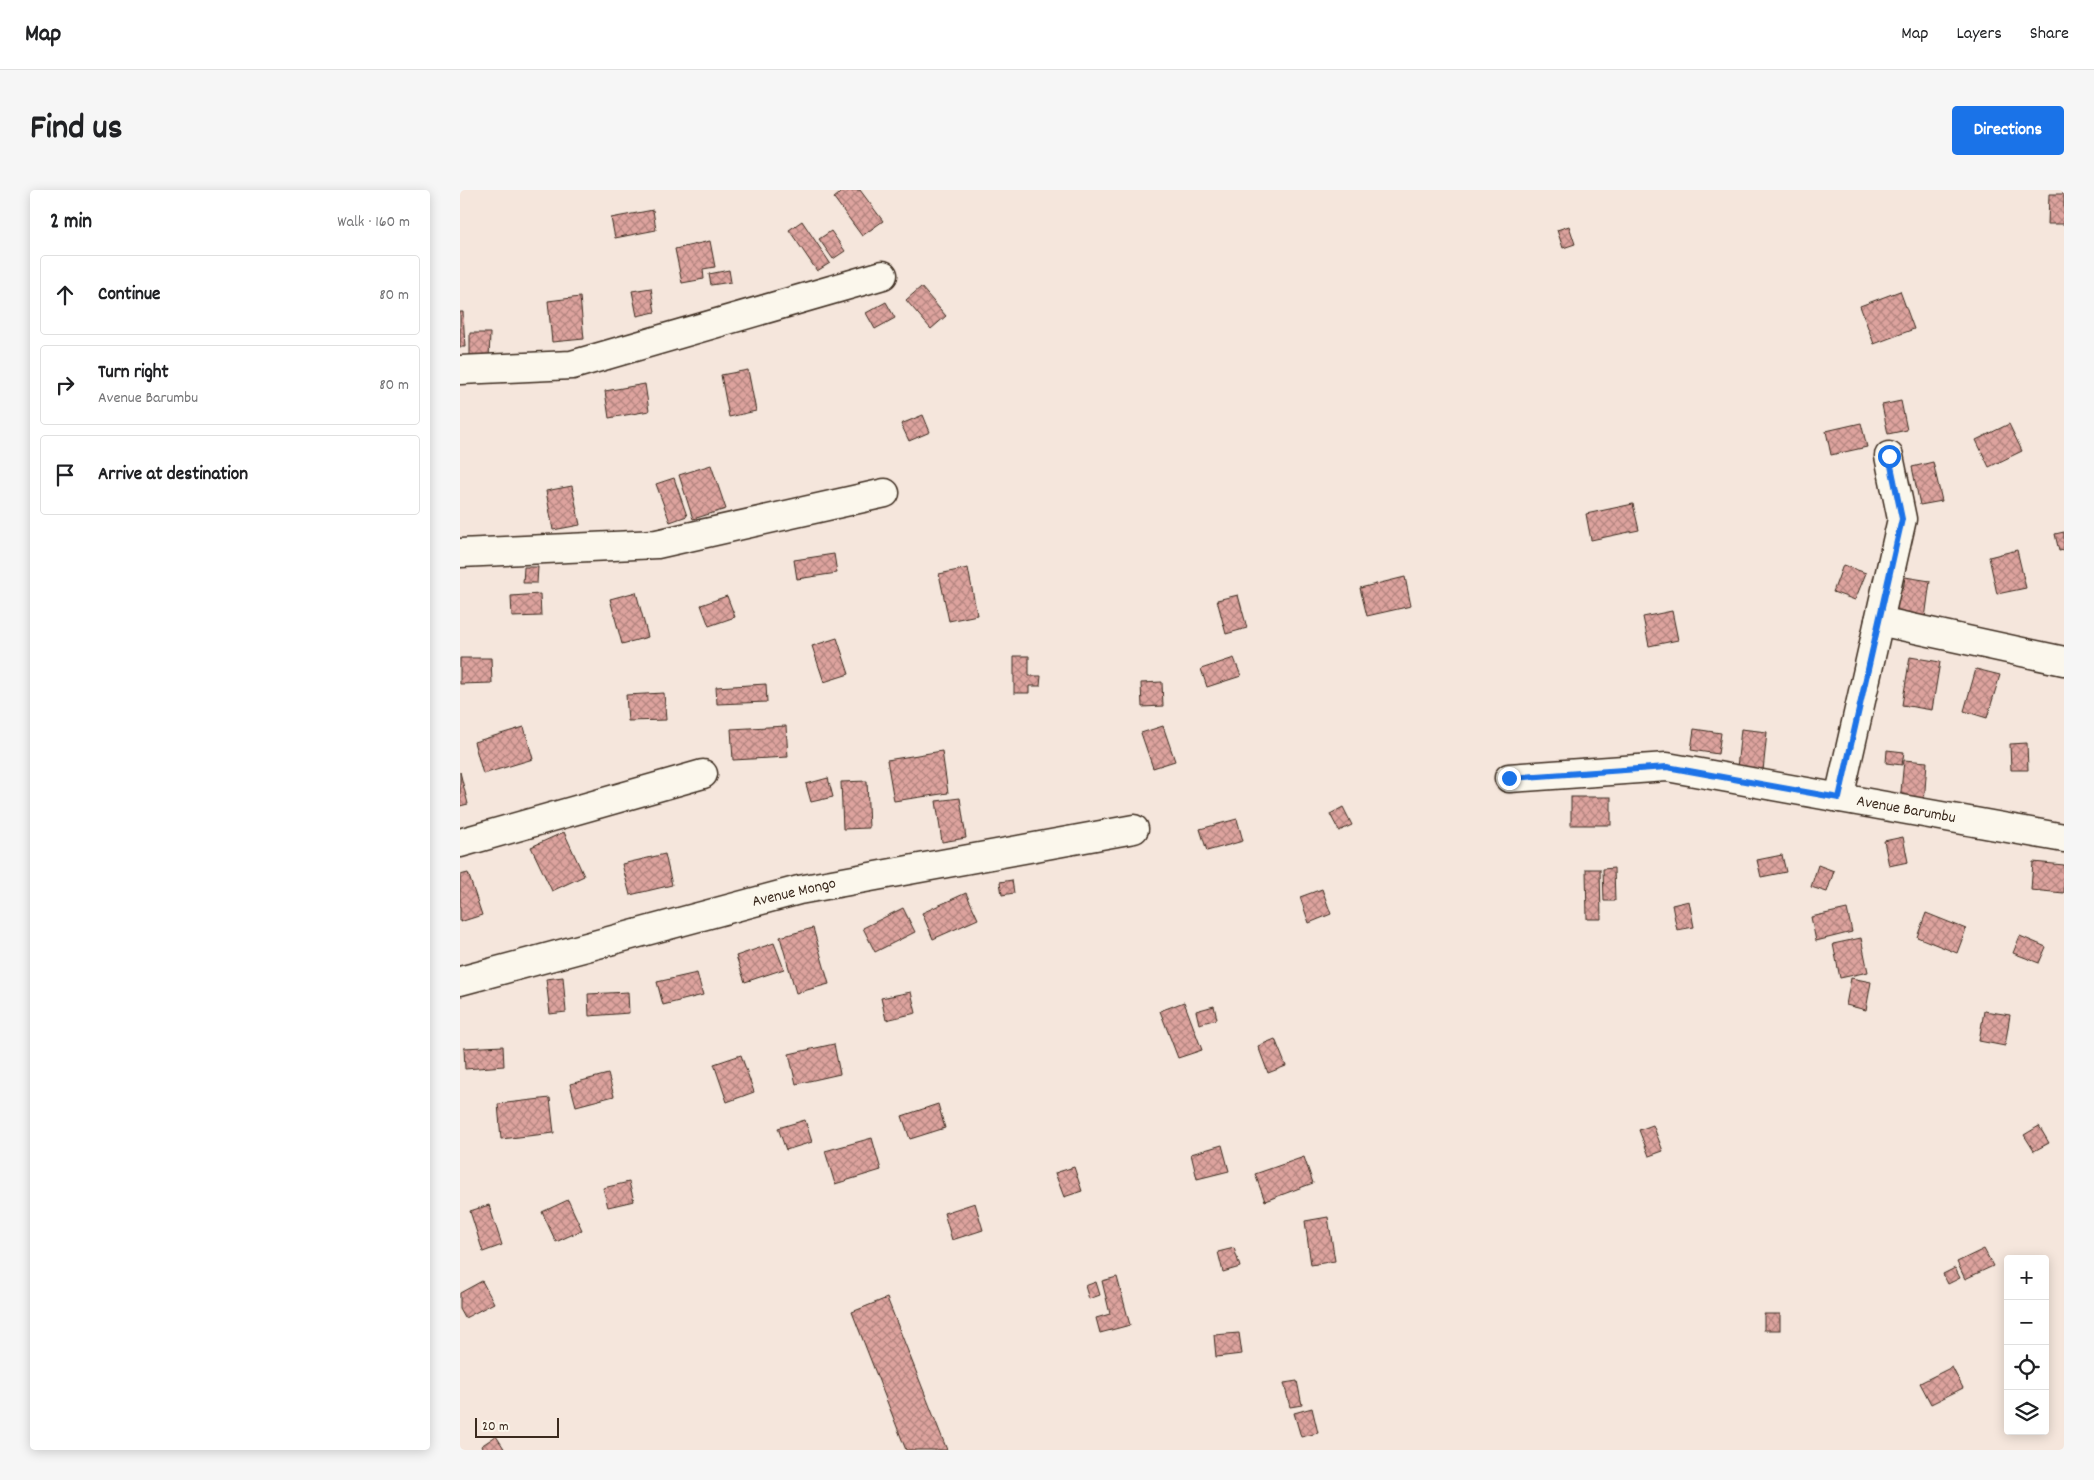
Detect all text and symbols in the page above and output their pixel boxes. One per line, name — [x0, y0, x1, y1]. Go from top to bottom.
text: Map — [25, 18, 61, 52]
text: Map — [1901, 22, 1928, 47]
text: Layers — [1956, 22, 2002, 47]
text: Share — [2030, 22, 2069, 47]
text: Find us — [30, 105, 122, 155]
button: Directions — [1952, 106, 2064, 155]
text: 2 min — [50, 208, 92, 238]
text: Walk · 160 m — [337, 211, 410, 234]
icon: ahead — [51, 281, 79, 309]
text: Continue — [98, 282, 160, 309]
text: 80 m — [379, 284, 409, 307]
text: Turn right — [98, 360, 169, 387]
icon: right — [51, 371, 79, 399]
text: 80 m — [379, 374, 409, 397]
text: Avenue Barumbu — [98, 387, 198, 410]
route start — [1878, 445, 1901, 468]
icon: arrive — [51, 461, 79, 489]
text: Arrive at destination — [98, 462, 248, 489]
route end — [1498, 767, 1521, 790]
street label: Avenue Barumbu — [1855, 790, 1957, 830]
street label: Avenue Mongo — [750, 872, 838, 914]
map controls — [2004, 1255, 2049, 1435]
button: + — [2004, 1255, 2049, 1300]
button: − — [2004, 1300, 2049, 1345]
button: locate — [2004, 1345, 2049, 1390]
button: layers — [2004, 1390, 2049, 1435]
scale bar — [475, 1415, 559, 1438]
text: 20 m — [482, 1417, 509, 1437]

